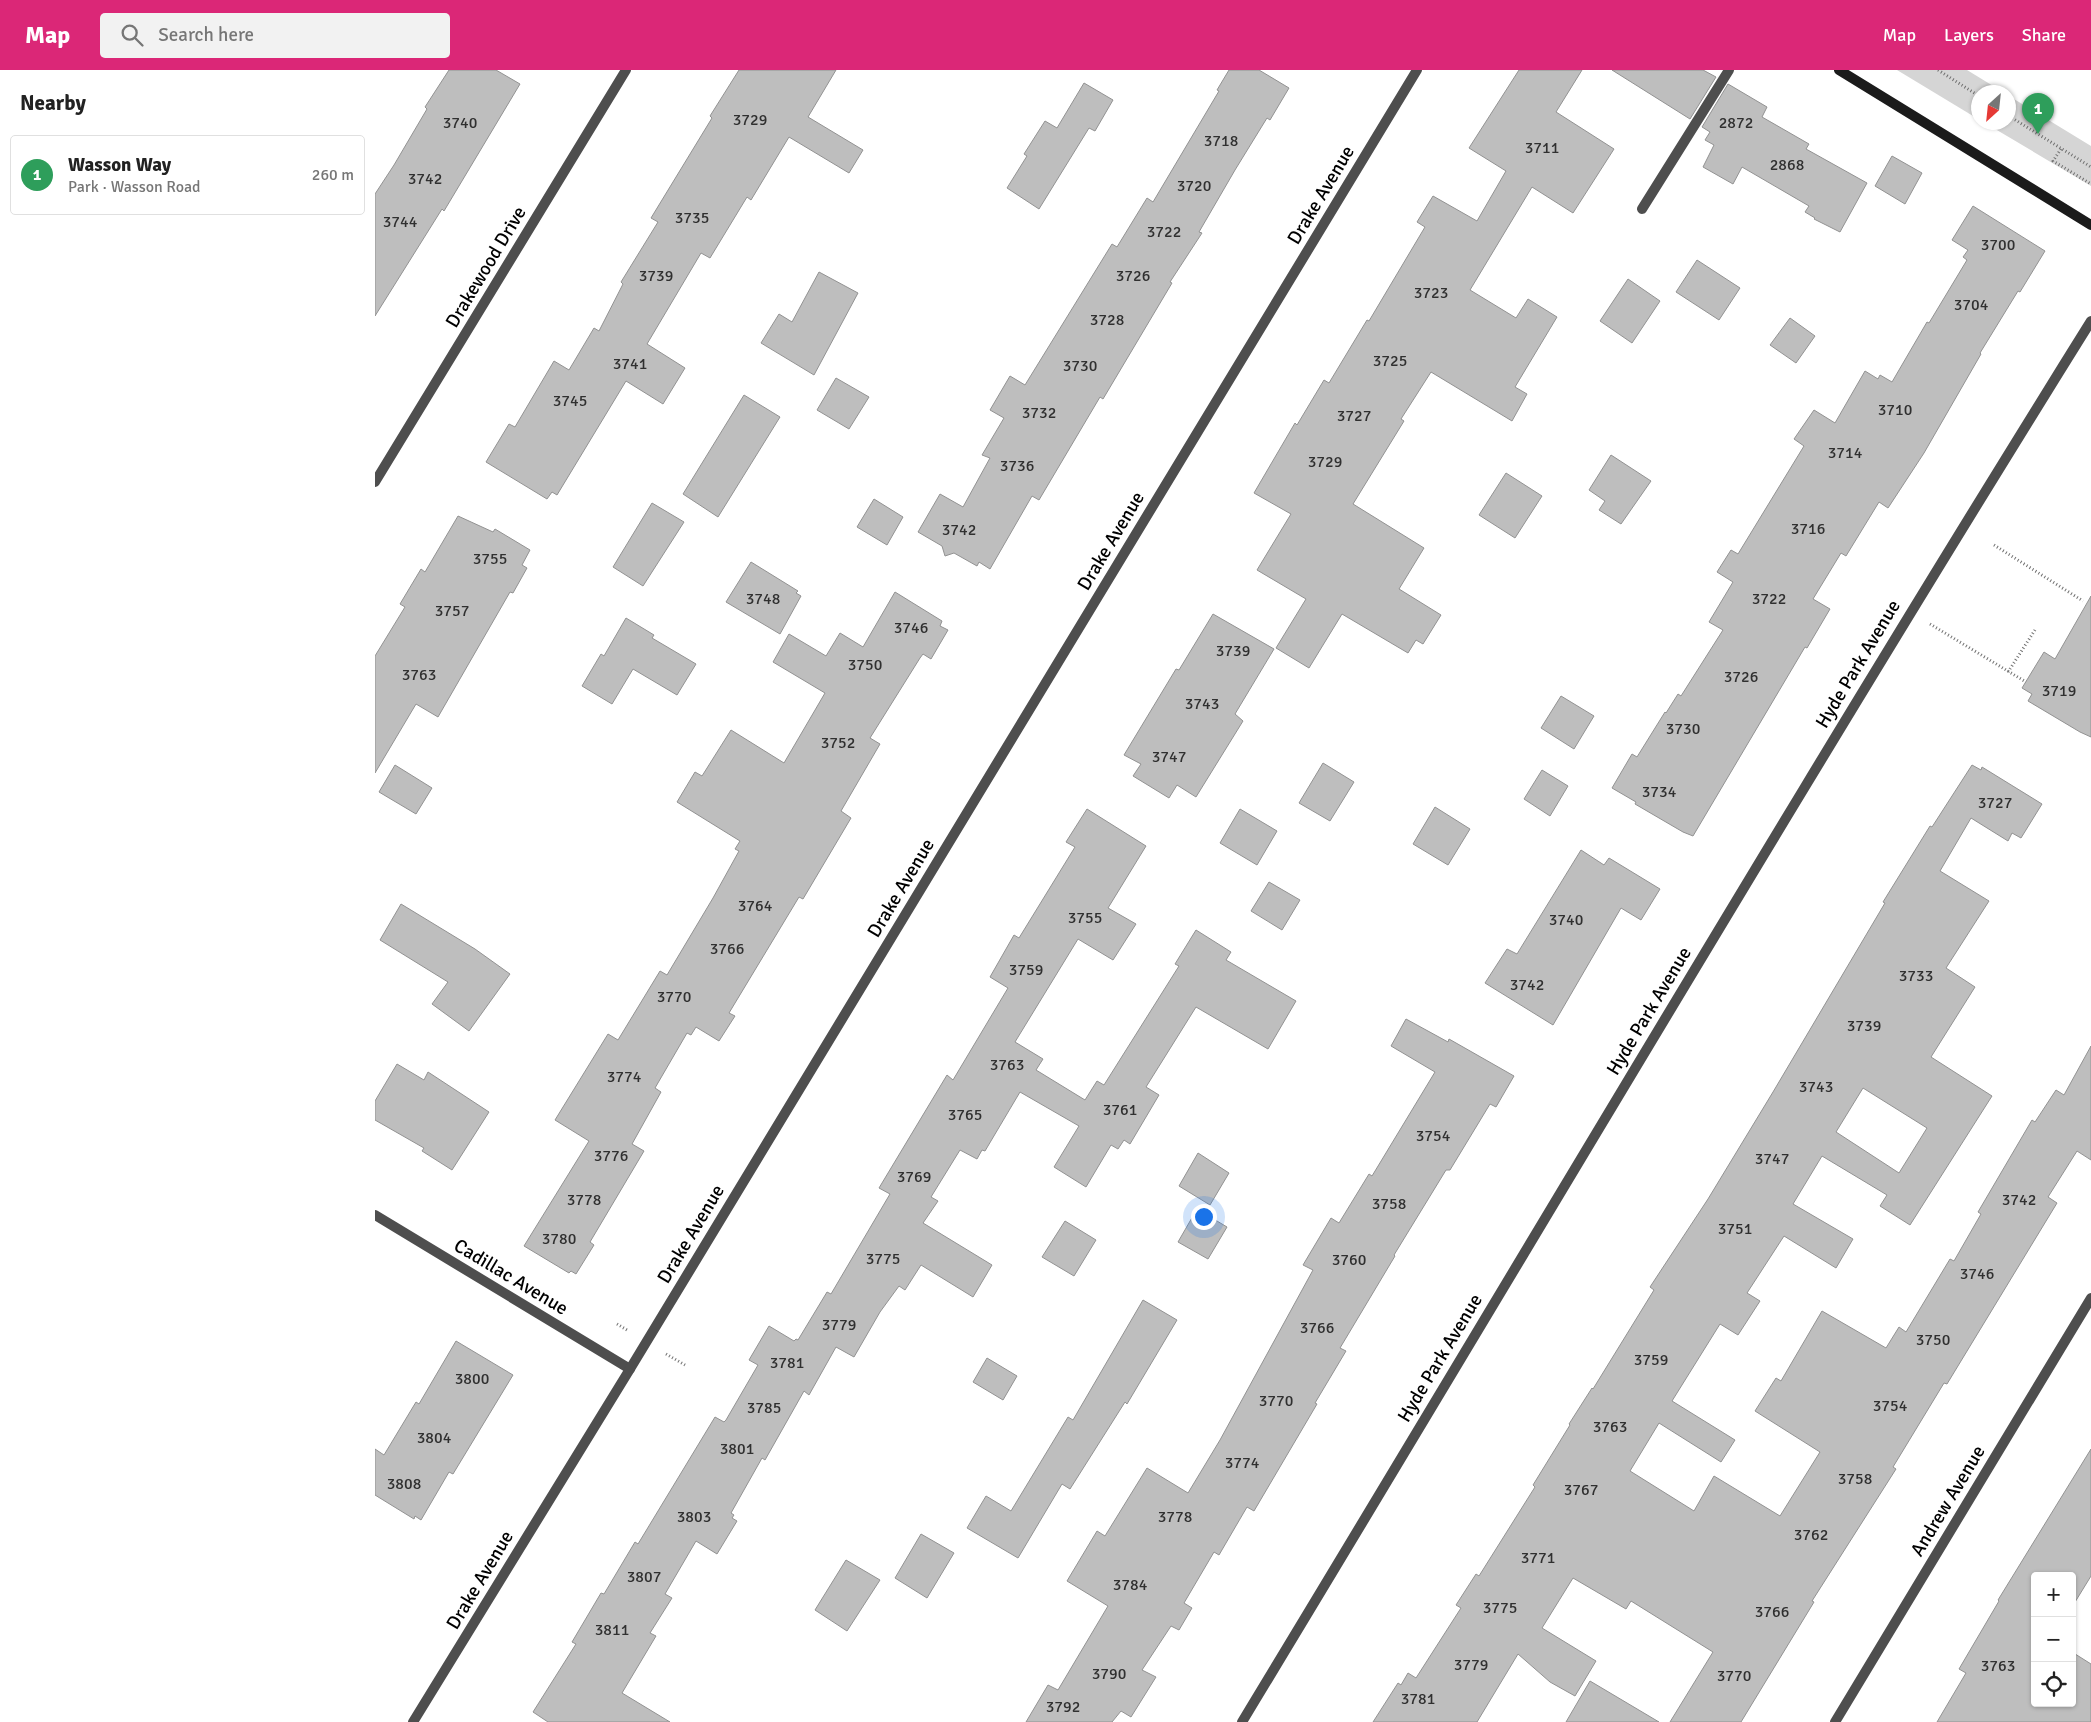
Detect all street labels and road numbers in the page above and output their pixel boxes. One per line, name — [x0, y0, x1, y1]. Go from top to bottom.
street label: Drake Avenue — [1282, 141, 1360, 249]
street label: Drakewood Drive — [440, 202, 532, 332]
street label: Drake Avenue — [1072, 487, 1150, 595]
street label: Hyde Park Avenue — [1810, 595, 1906, 733]
street label: Drake Avenue — [862, 834, 940, 942]
street label: Hyde Park Avenue — [1601, 942, 1697, 1080]
street label: Drake Avenue — [652, 1180, 730, 1288]
street label: Cadillac Avenue — [449, 1233, 573, 1321]
street label: Hyde Park Avenue — [1392, 1289, 1488, 1427]
street label: Andrew Avenue — [1905, 1441, 1991, 1561]
street label: Drake Avenue — [441, 1526, 519, 1634]

